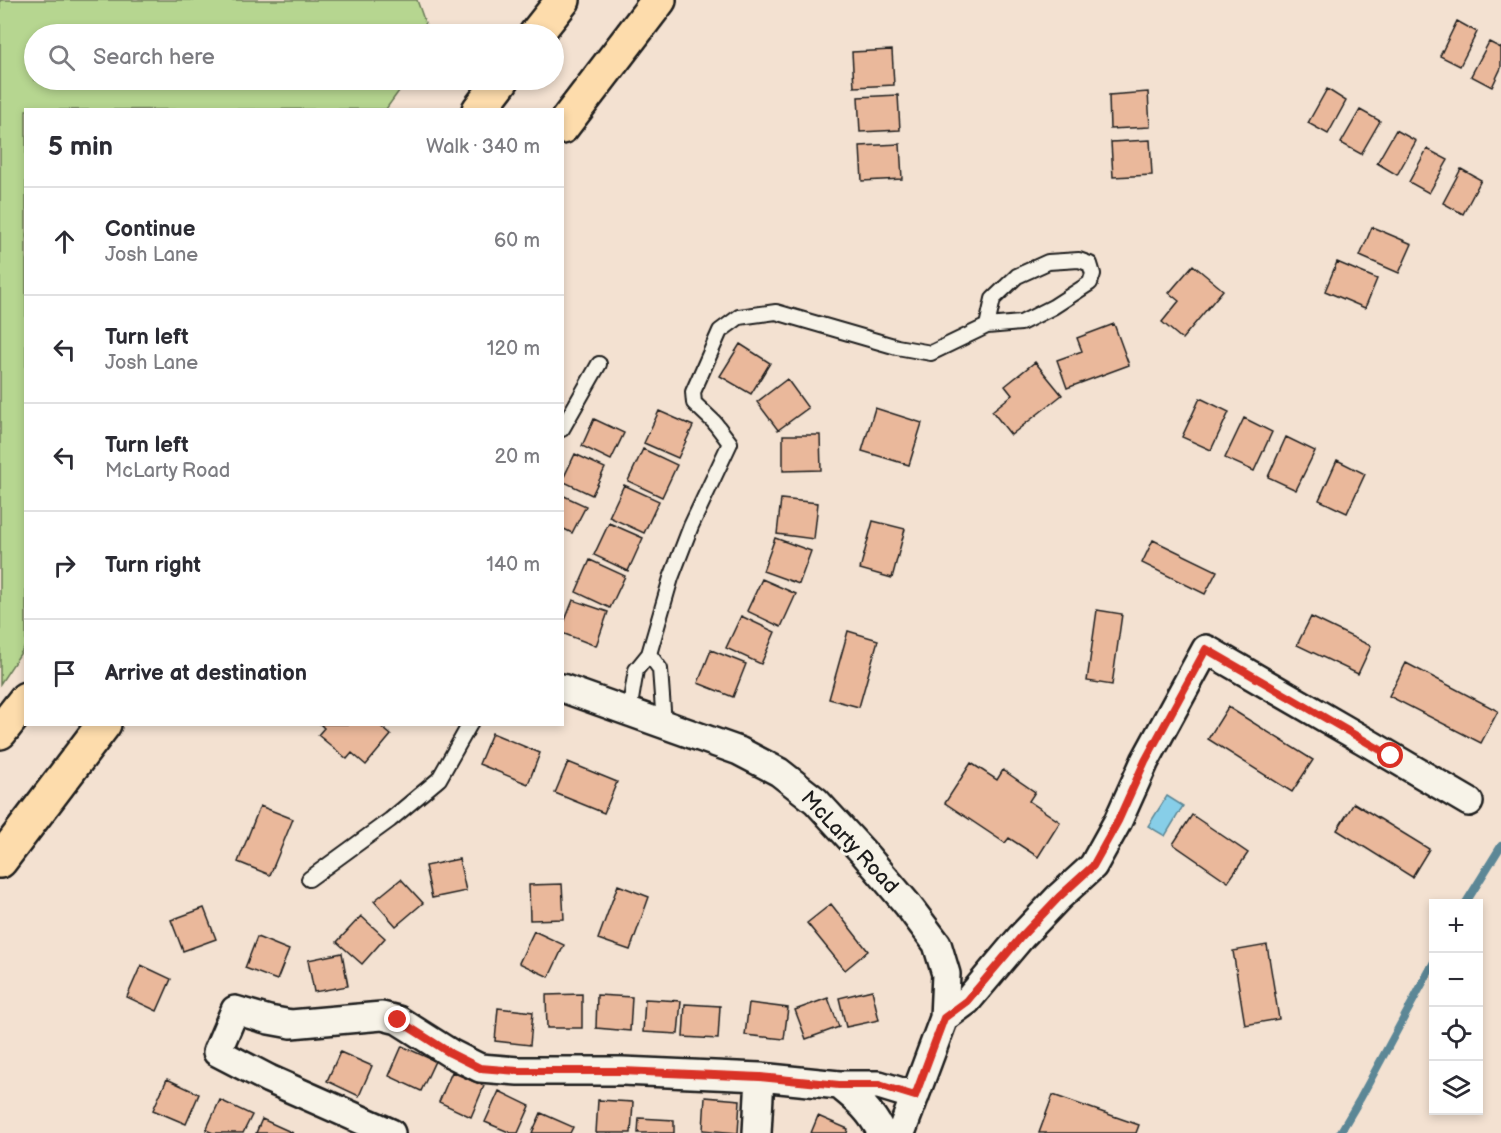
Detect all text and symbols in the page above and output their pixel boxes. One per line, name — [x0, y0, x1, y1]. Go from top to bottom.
search box — [24, 24, 564, 90]
icon: search — [45, 41, 78, 74]
text: Search here — [93, 44, 215, 71]
text: 5 min — [48, 132, 113, 163]
text: Walk · 340 m — [426, 135, 540, 159]
text: Continue — [105, 216, 195, 243]
icon: ahead — [48, 225, 81, 258]
text: 60 m — [494, 229, 540, 253]
text: Josh Lane — [105, 243, 198, 267]
text: Turn left — [105, 324, 189, 351]
icon: left — [48, 333, 81, 366]
text: 120 m — [487, 337, 540, 361]
text: Josh Lane — [105, 351, 198, 375]
text: Turn left — [105, 432, 189, 459]
icon: left — [48, 441, 81, 474]
text: 20 m — [495, 445, 540, 469]
text: McLarty Road — [105, 459, 230, 483]
icon: right — [48, 549, 81, 582]
text: Turn right — [105, 552, 201, 579]
text: 140 m — [486, 553, 540, 577]
icon: arrive — [48, 657, 81, 690]
text: Arrive at destination — [105, 660, 307, 687]
route start — [1377, 742, 1403, 768]
street label: McLarty Road — [796, 786, 904, 899]
map controls — [1429, 899, 1483, 1115]
button: + — [1429, 899, 1483, 953]
button: − — [1429, 953, 1483, 1007]
route end — [384, 1006, 410, 1032]
button: locate — [1429, 1007, 1483, 1061]
button: layers — [1429, 1061, 1483, 1115]

